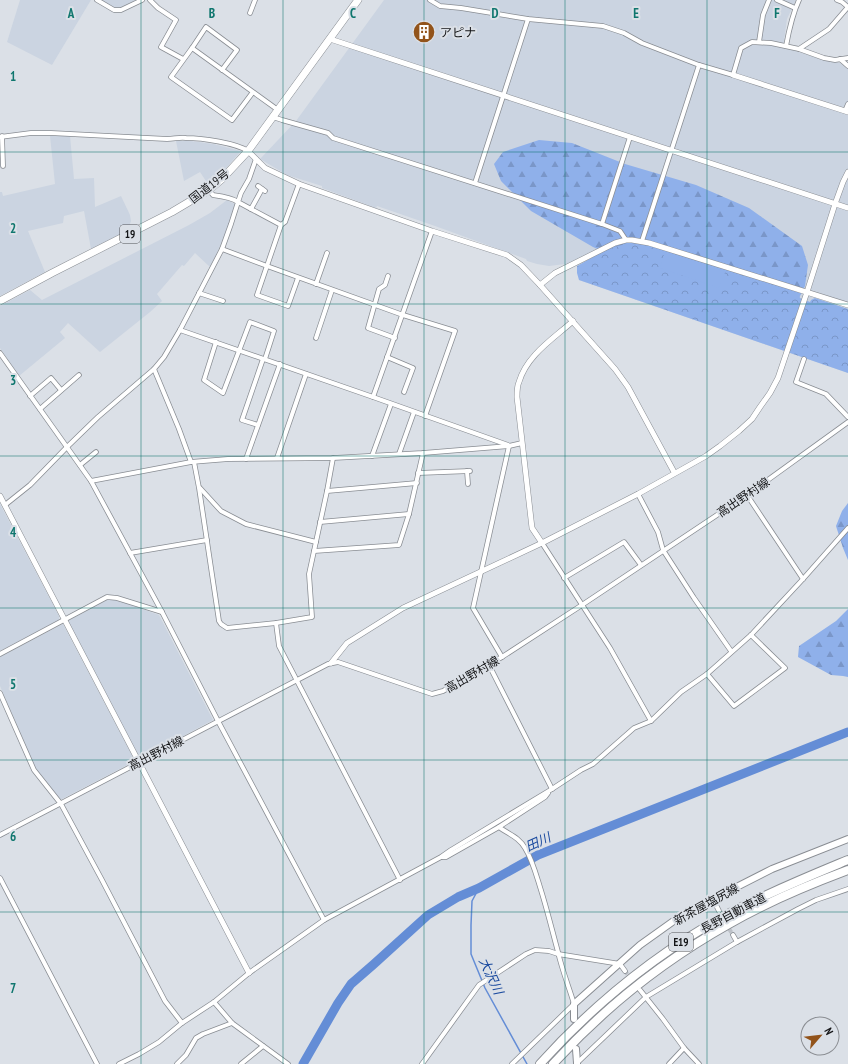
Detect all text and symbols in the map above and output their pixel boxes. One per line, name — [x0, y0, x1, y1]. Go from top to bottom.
text: A — [67, 5, 75, 22]
text: B — [209, 5, 215, 22]
text: C — [350, 5, 356, 22]
text: D — [492, 5, 499, 22]
text: E — [633, 5, 639, 22]
text: F — [774, 5, 780, 22]
building icon: アピナ — [411, 19, 437, 45]
place label: アピナ — [440, 25, 476, 40]
text: 1 — [10, 68, 16, 85]
street label: 国道19号 — [186, 166, 232, 206]
text: 2 — [10, 220, 16, 237]
road number: 19 — [120, 225, 140, 243]
text: 3 — [10, 372, 16, 389]
street label: 高出野村線 — [714, 474, 772, 520]
text: 4 — [10, 524, 17, 541]
street label: 高出野村線 — [442, 653, 502, 695]
text: 5 — [10, 676, 16, 693]
street label: 高出野村線 — [126, 733, 186, 773]
text: 6 — [10, 828, 16, 845]
water label: 田川 — [523, 828, 555, 855]
street label: 新茶屋塩尻線 — [671, 880, 741, 928]
street label: 長野自動車道 — [698, 889, 768, 937]
road number: E19 — [669, 933, 693, 951]
water label: 大沢川 — [475, 955, 508, 999]
text: 7 — [10, 980, 16, 997]
north arrow — [800, 1016, 840, 1056]
text: N — [821, 1025, 836, 1037]

